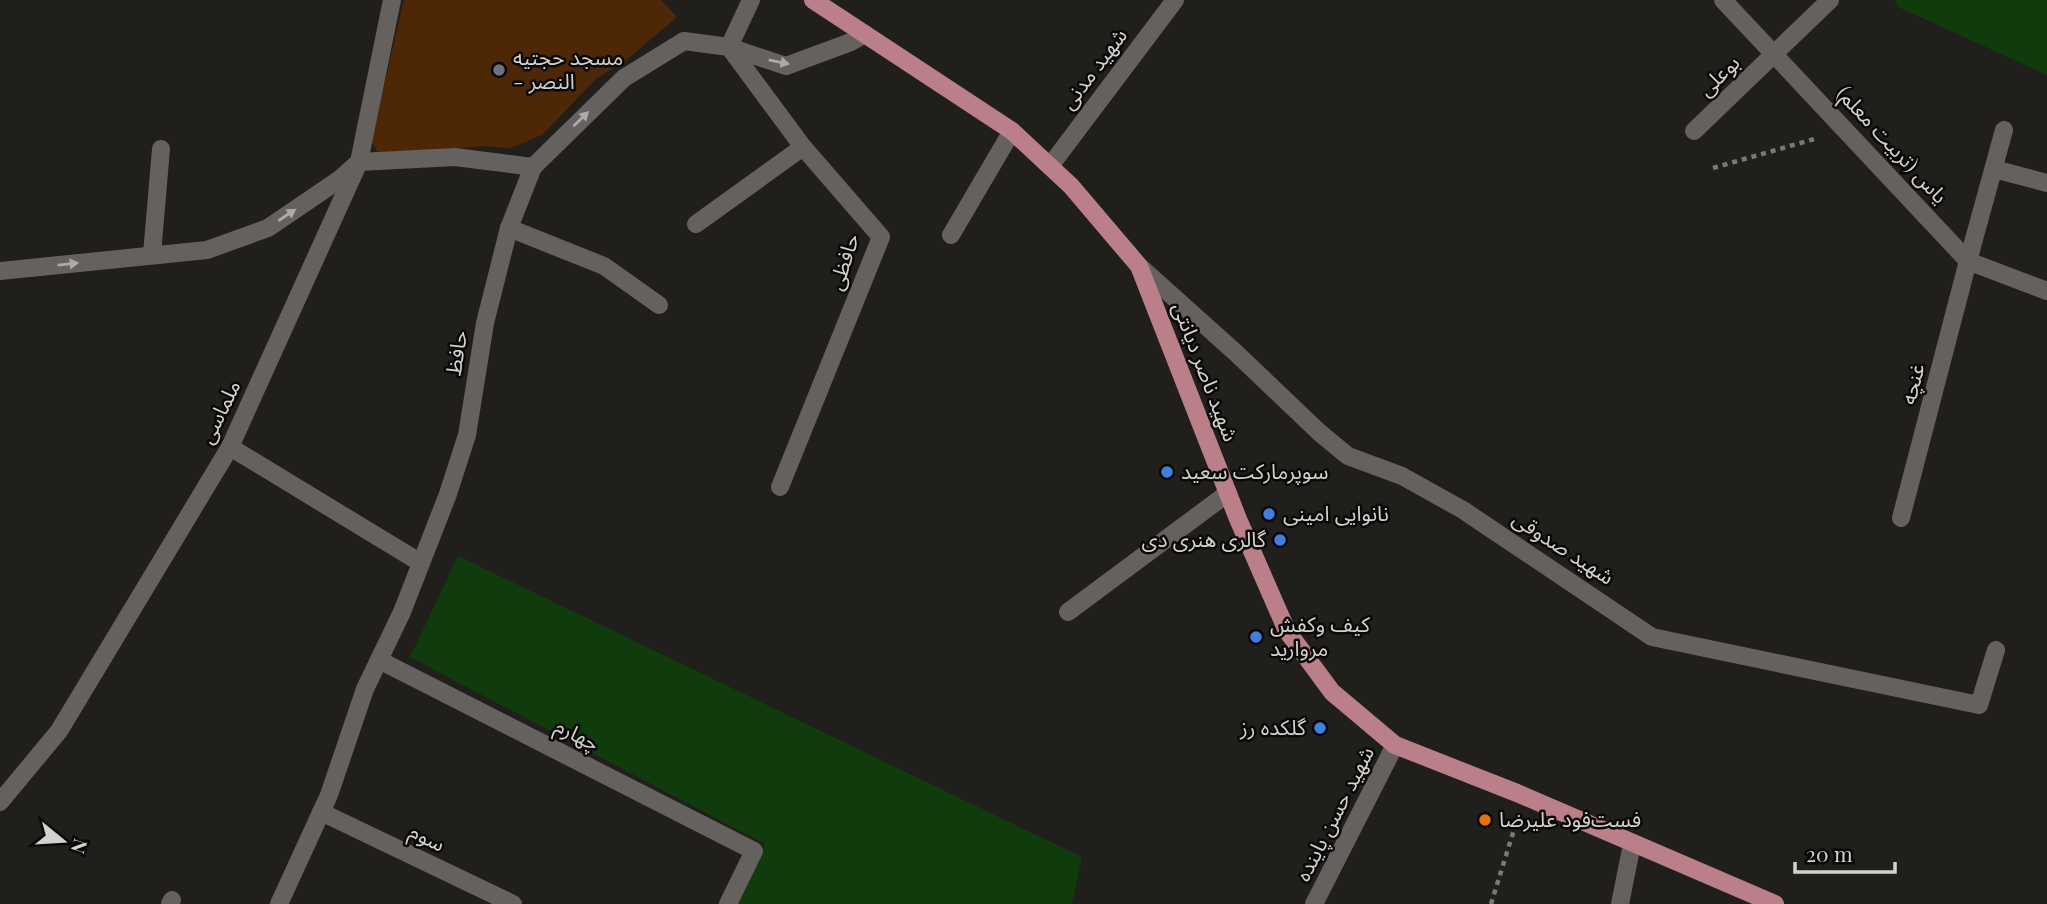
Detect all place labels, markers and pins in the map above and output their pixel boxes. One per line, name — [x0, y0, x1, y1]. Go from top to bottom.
place label: مسجد حجتیه - النصر — [513, 42, 623, 94]
marker: مسجد حجتیه - النصر — [491, 62, 507, 78]
place label: سوپرمارکت سعید — [1181, 456, 1328, 485]
marker: سوپرمارکت سعید — [1159, 464, 1175, 480]
place label: نانوایی امینی — [1283, 498, 1389, 526]
marker: نانوایی امینی — [1261, 506, 1277, 522]
place label: گالری هنری دی — [1142, 524, 1266, 552]
marker: گالری هنری دی — [1272, 532, 1288, 548]
place label: کیف و‌کفش مروارید — [1270, 609, 1370, 661]
marker: کیف و‌کفش مروارید — [1248, 629, 1264, 645]
place label: گلکده رز — [1239, 712, 1306, 740]
marker: گلکده رز — [1312, 720, 1328, 736]
place label: فست‌فود علیرضا — [1499, 804, 1641, 832]
marker: فست‌فود علیرضا — [1477, 812, 1493, 828]

